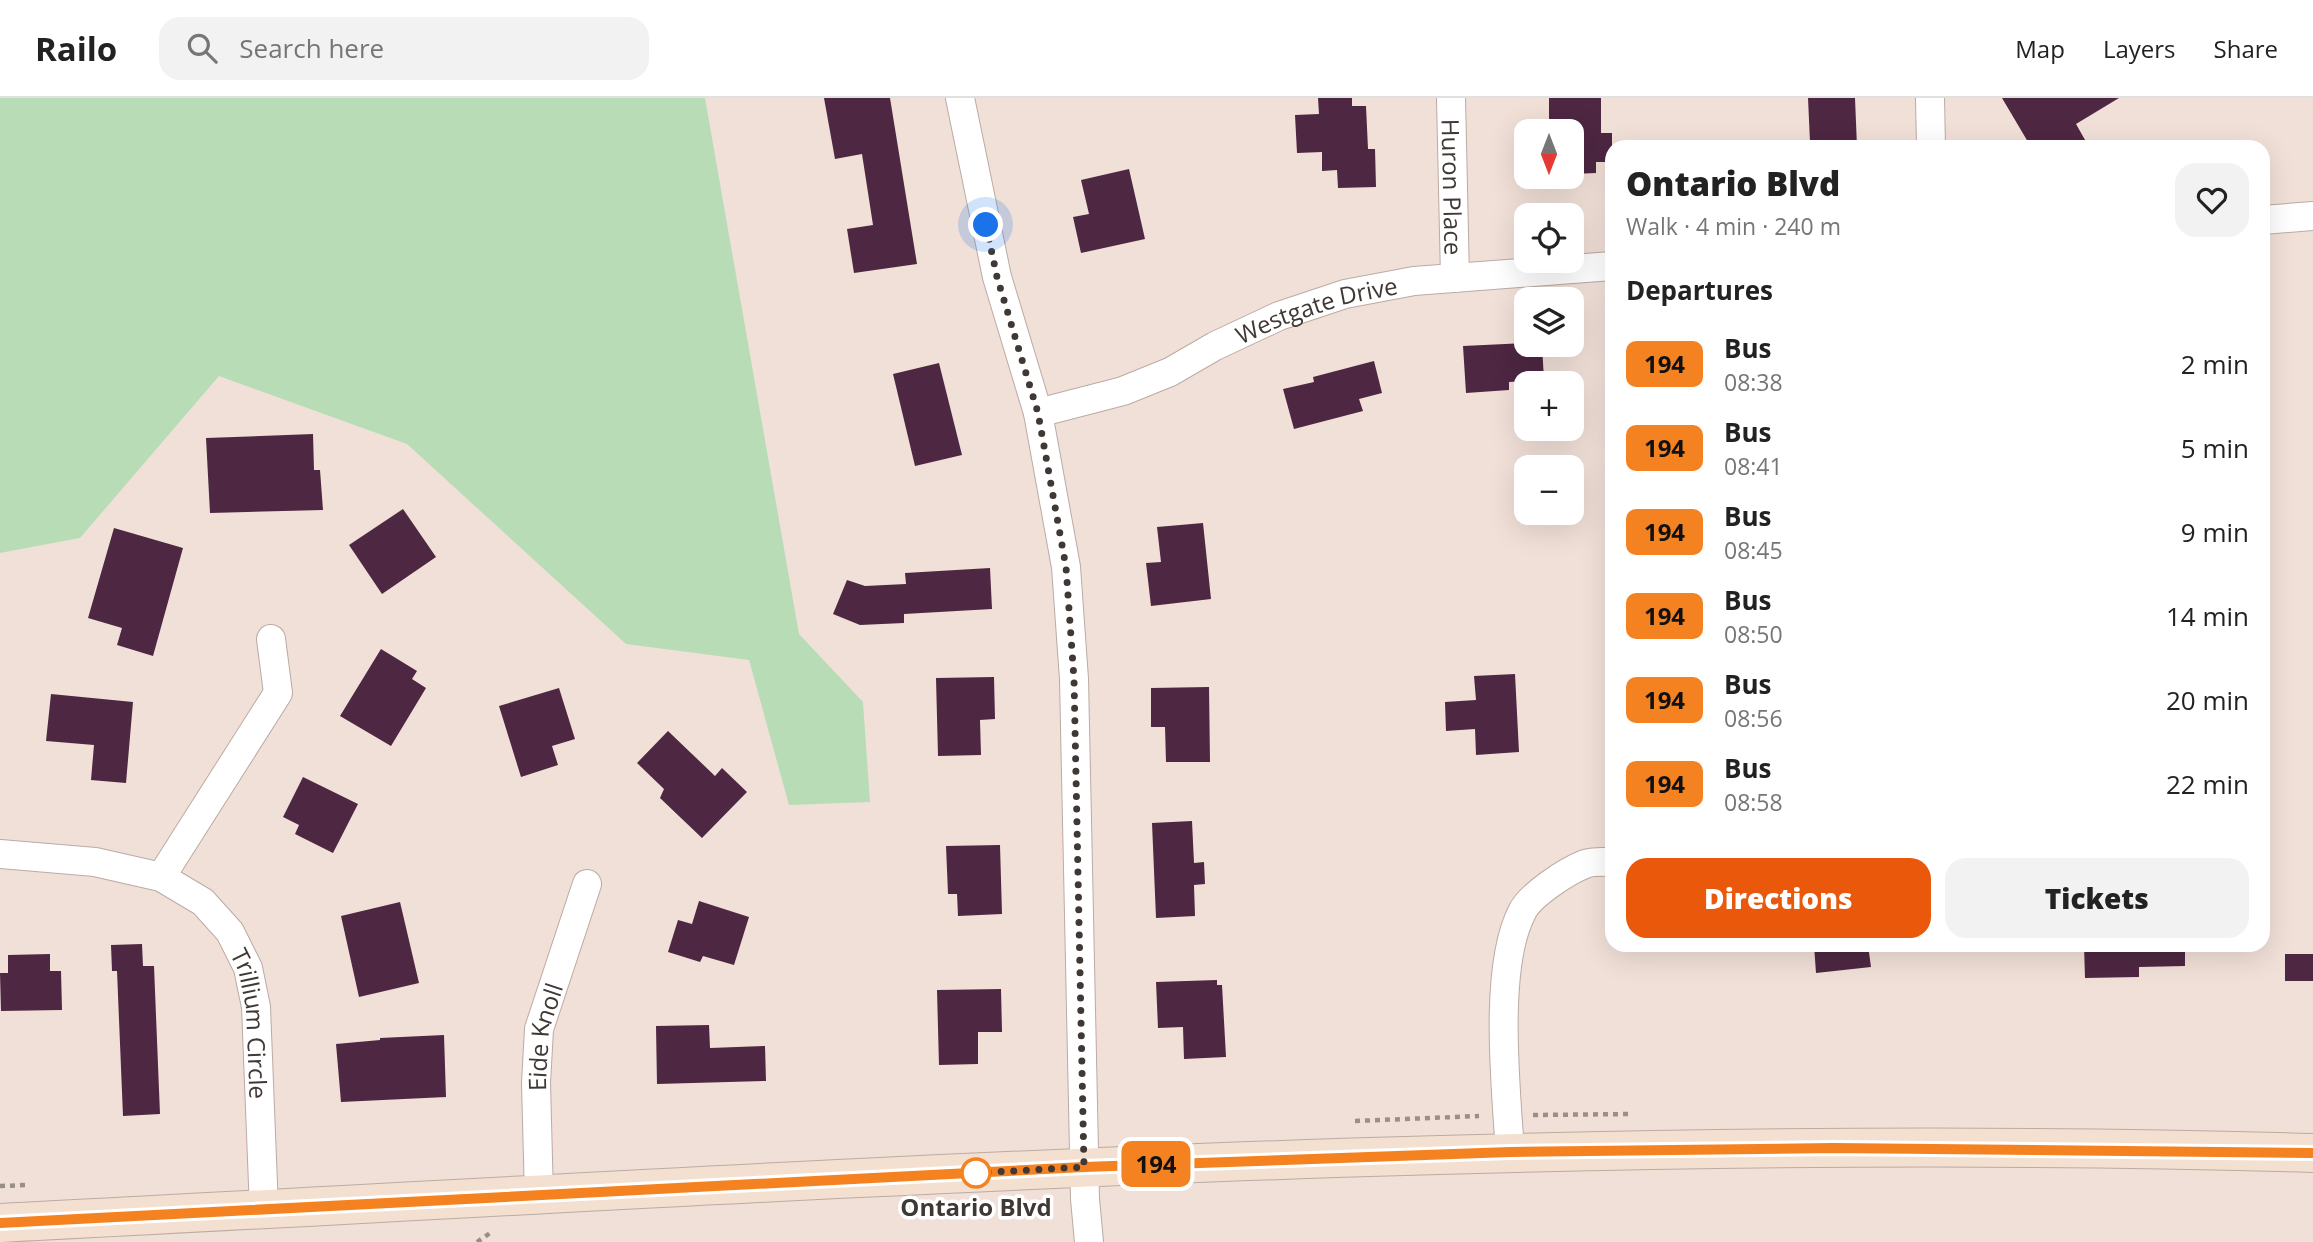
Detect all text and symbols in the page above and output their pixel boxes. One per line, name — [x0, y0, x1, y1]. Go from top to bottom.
search box — [159, 17, 649, 80]
text: Railo — [35, 26, 117, 71]
icon: search — [183, 29, 221, 67]
text: Search here — [239, 30, 384, 66]
text: Map — [2015, 32, 2065, 65]
text: Layers — [2103, 32, 2176, 65]
text: Share — [2214, 32, 2278, 65]
street label: Huron Place — [1435, 118, 1471, 256]
north arrow — [1514, 119, 1584, 189]
map controls — [1514, 119, 1584, 525]
text: Ontario Blvd — [1626, 161, 1840, 206]
button: heart — [2175, 163, 2249, 237]
button: locate — [1514, 203, 1584, 273]
your location — [968, 207, 1003, 242]
text: Walk · 4 min · 240 m — [1626, 210, 1841, 242]
street label: Westgate Drive — [1230, 268, 1400, 351]
text: Departures — [1626, 272, 1773, 308]
button: layers — [1514, 287, 1584, 357]
text: Bus — [1724, 330, 1771, 366]
text: 2 min — [2181, 346, 2249, 382]
text: 194 — [1644, 347, 1685, 380]
text: 08:38 — [1724, 366, 1783, 398]
button: + — [1514, 371, 1584, 441]
text: Bus — [1724, 414, 1771, 450]
text: 5 min — [2181, 430, 2249, 466]
text: 194 — [1644, 431, 1685, 464]
text: 08:41 — [1724, 450, 1783, 482]
button: − — [1514, 455, 1584, 525]
text: Bus — [1724, 498, 1771, 534]
text: 9 min — [2181, 514, 2249, 550]
text: 194 — [1644, 515, 1685, 548]
text: 08:45 — [1724, 534, 1783, 566]
text: Bus — [1724, 582, 1771, 618]
text: 14 min — [2166, 598, 2249, 634]
text: 194 — [1644, 599, 1685, 632]
text: 08:50 — [1724, 618, 1783, 650]
text: Bus — [1724, 666, 1771, 702]
text: 20 min — [2166, 682, 2249, 718]
text: 194 — [1644, 683, 1685, 716]
text: 08:56 — [1724, 702, 1783, 734]
text: Bus — [1724, 750, 1771, 786]
text: 22 min — [2166, 766, 2249, 802]
text: 194 — [1644, 767, 1685, 800]
text: 08:58 — [1724, 786, 1783, 818]
button: Directions — [1626, 858, 1931, 938]
button: Tickets — [1945, 858, 2249, 938]
street label: Trillium Circle — [224, 942, 276, 1100]
street label: Eide Knoll — [519, 978, 570, 1091]
line badge: 194 — [1116, 1141, 1196, 1187]
text: 194 — [1135, 1147, 1177, 1180]
marker: Ontario Blvd — [961, 1158, 991, 1188]
place label: Ontario Blvd — [900, 1190, 1052, 1223]

